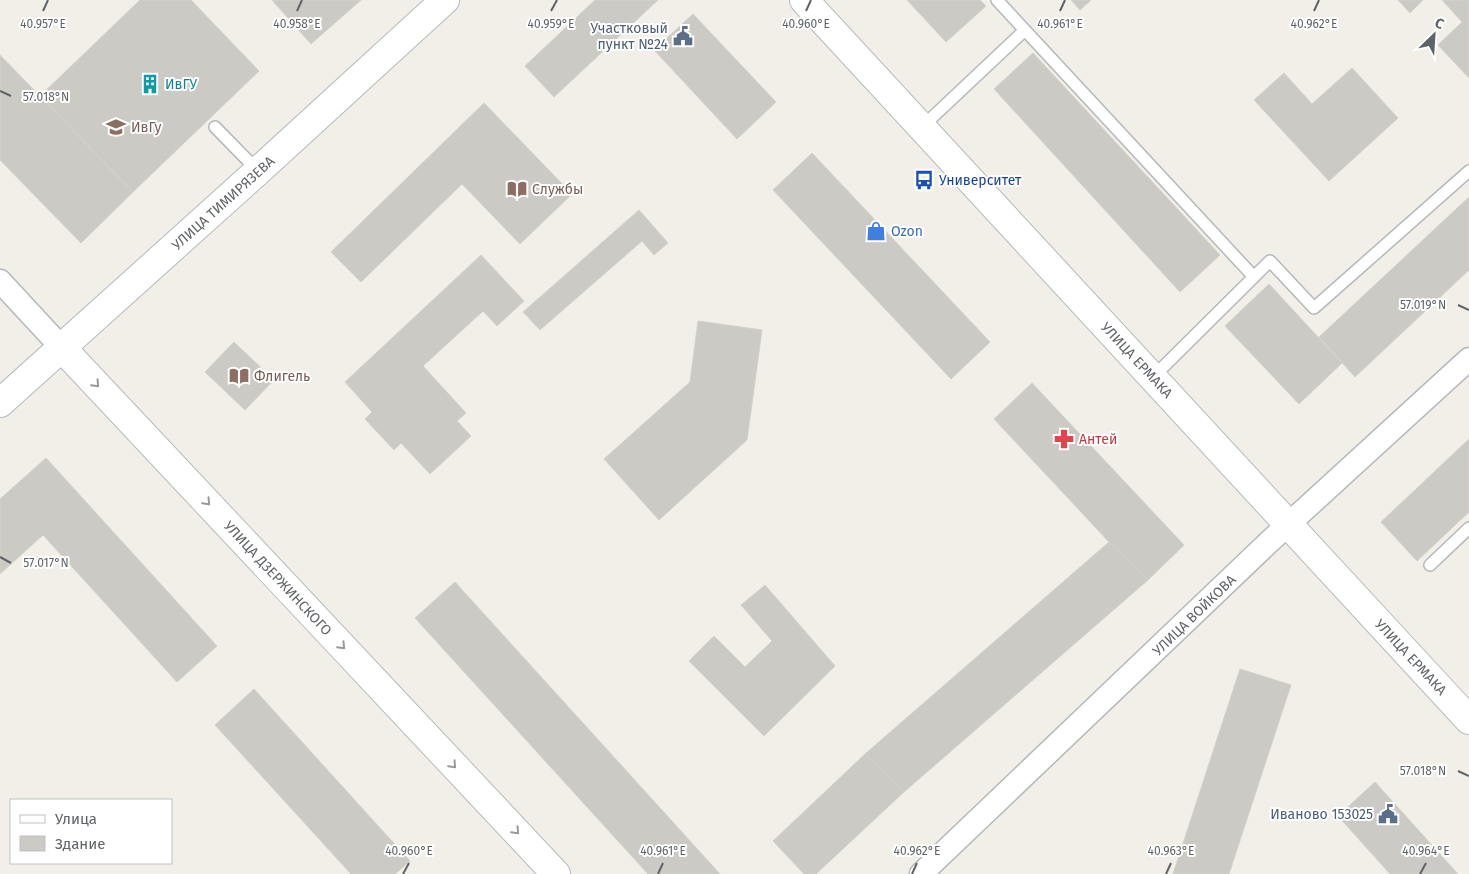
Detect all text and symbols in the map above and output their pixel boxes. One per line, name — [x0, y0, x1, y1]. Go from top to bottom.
north arrow — [1409, 10, 1459, 60]
text: С — [1432, 14, 1447, 33]
text: 40.957°E — [20, 17, 66, 31]
text: 40.958°E — [273, 17, 321, 31]
text: 40.959°E — [528, 17, 574, 31]
text: 40.960°E — [782, 17, 830, 31]
text: 40.961°E — [1037, 17, 1083, 31]
text: 40.962°E — [1291, 17, 1337, 31]
place label: Участковый пункт №24 — [591, 20, 669, 53]
public building icon: Участковый пункт №24 — [672, 25, 694, 47]
building icon: ИвГУ — [139, 73, 161, 95]
place label: ИвГУ — [165, 76, 198, 93]
text: 57.018°N — [23, 90, 69, 104]
school or university icon: ИвГу — [105, 116, 127, 138]
place label: ИвГу — [131, 119, 161, 136]
street label: УЛИЦА ТИМИРЯЗЕВА — [169, 153, 278, 254]
bus stop icon: Университет — [913, 169, 935, 191]
place label: Университет — [939, 172, 1022, 189]
library icon: Службы — [506, 178, 528, 200]
place label: Службы — [532, 181, 583, 198]
shop icon: Ozon — [865, 220, 887, 242]
place label: Ozon — [891, 223, 923, 240]
text: 57.019°N — [1400, 298, 1446, 312]
street label: УЛИЦА ЕРМАКА — [1097, 319, 1176, 402]
library icon: Флигель — [228, 365, 250, 387]
place label: Флигель — [254, 368, 310, 385]
one-way arrow — [90, 378, 99, 387]
pharmacy icon: Антей — [1053, 428, 1075, 450]
place label: Антей — [1079, 431, 1117, 448]
one-way arrow — [201, 497, 210, 506]
street label: УЛИЦА ДЗЕРЖИНСКОГО — [220, 518, 335, 639]
text: 57.017°N — [23, 556, 69, 570]
street label: УЛИЦА ВОЙКОВА — [1149, 571, 1239, 659]
street label: УЛИЦА ЕРМАКА — [1371, 616, 1450, 699]
one-way arrow — [336, 641, 345, 650]
one-way arrow — [447, 759, 456, 768]
text: 57.018°N — [1400, 764, 1446, 778]
legend — [10, 799, 172, 864]
public building icon: Иваново 153025 — [1377, 803, 1399, 825]
place label: Иваново 153025 — [1270, 806, 1373, 823]
text: Улица — [55, 810, 97, 828]
one-way arrow — [510, 826, 519, 835]
text: Здание — [55, 835, 105, 853]
text: 40.960°E — [385, 844, 433, 858]
text: 40.961°E — [640, 844, 686, 858]
text: 40.962°E — [894, 844, 940, 858]
text: 40.963°E — [1148, 844, 1194, 858]
text: 40.964°E — [1402, 844, 1450, 858]

